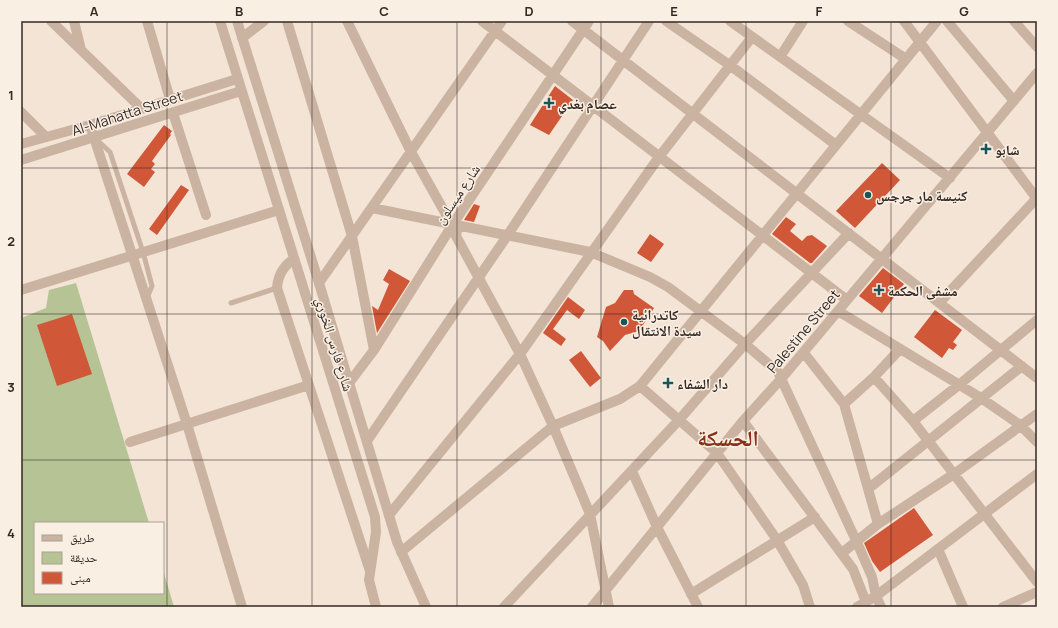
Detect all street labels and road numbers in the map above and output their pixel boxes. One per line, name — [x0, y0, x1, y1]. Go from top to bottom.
street label: Al-Mahatta Street — [69, 86, 185, 140]
street label: شارع ميسلون — [430, 160, 485, 228]
street label: Palestine Street — [762, 285, 844, 377]
street label: شارع فارس الخوري — [309, 295, 358, 394]

